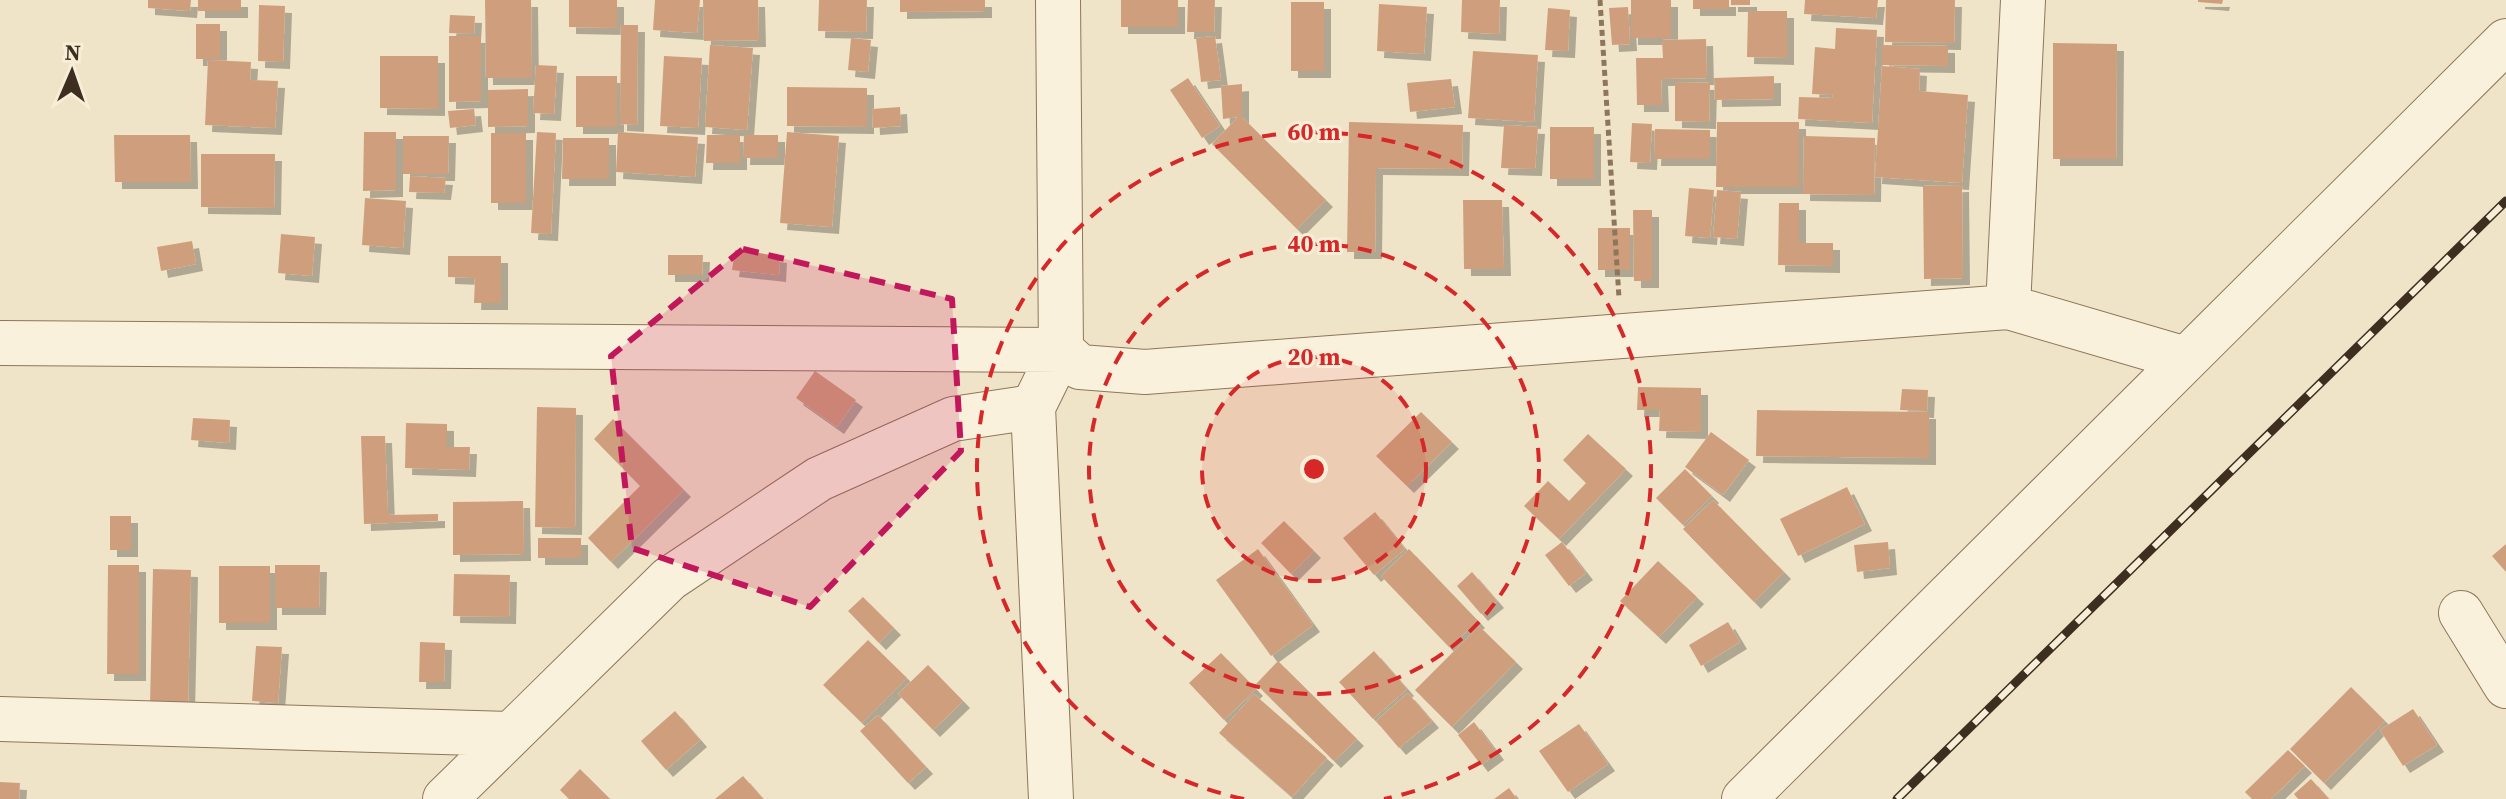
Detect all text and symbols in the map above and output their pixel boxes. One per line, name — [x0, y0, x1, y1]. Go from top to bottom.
north arrow — [32, 32, 112, 112]
text: N — [64, 37, 81, 67]
text: 60 m — [1288, 115, 1341, 148]
text: 40 m — [1288, 227, 1341, 260]
text: 20 m — [1288, 340, 1341, 373]
centre of rings — [1300, 455, 1328, 483]

